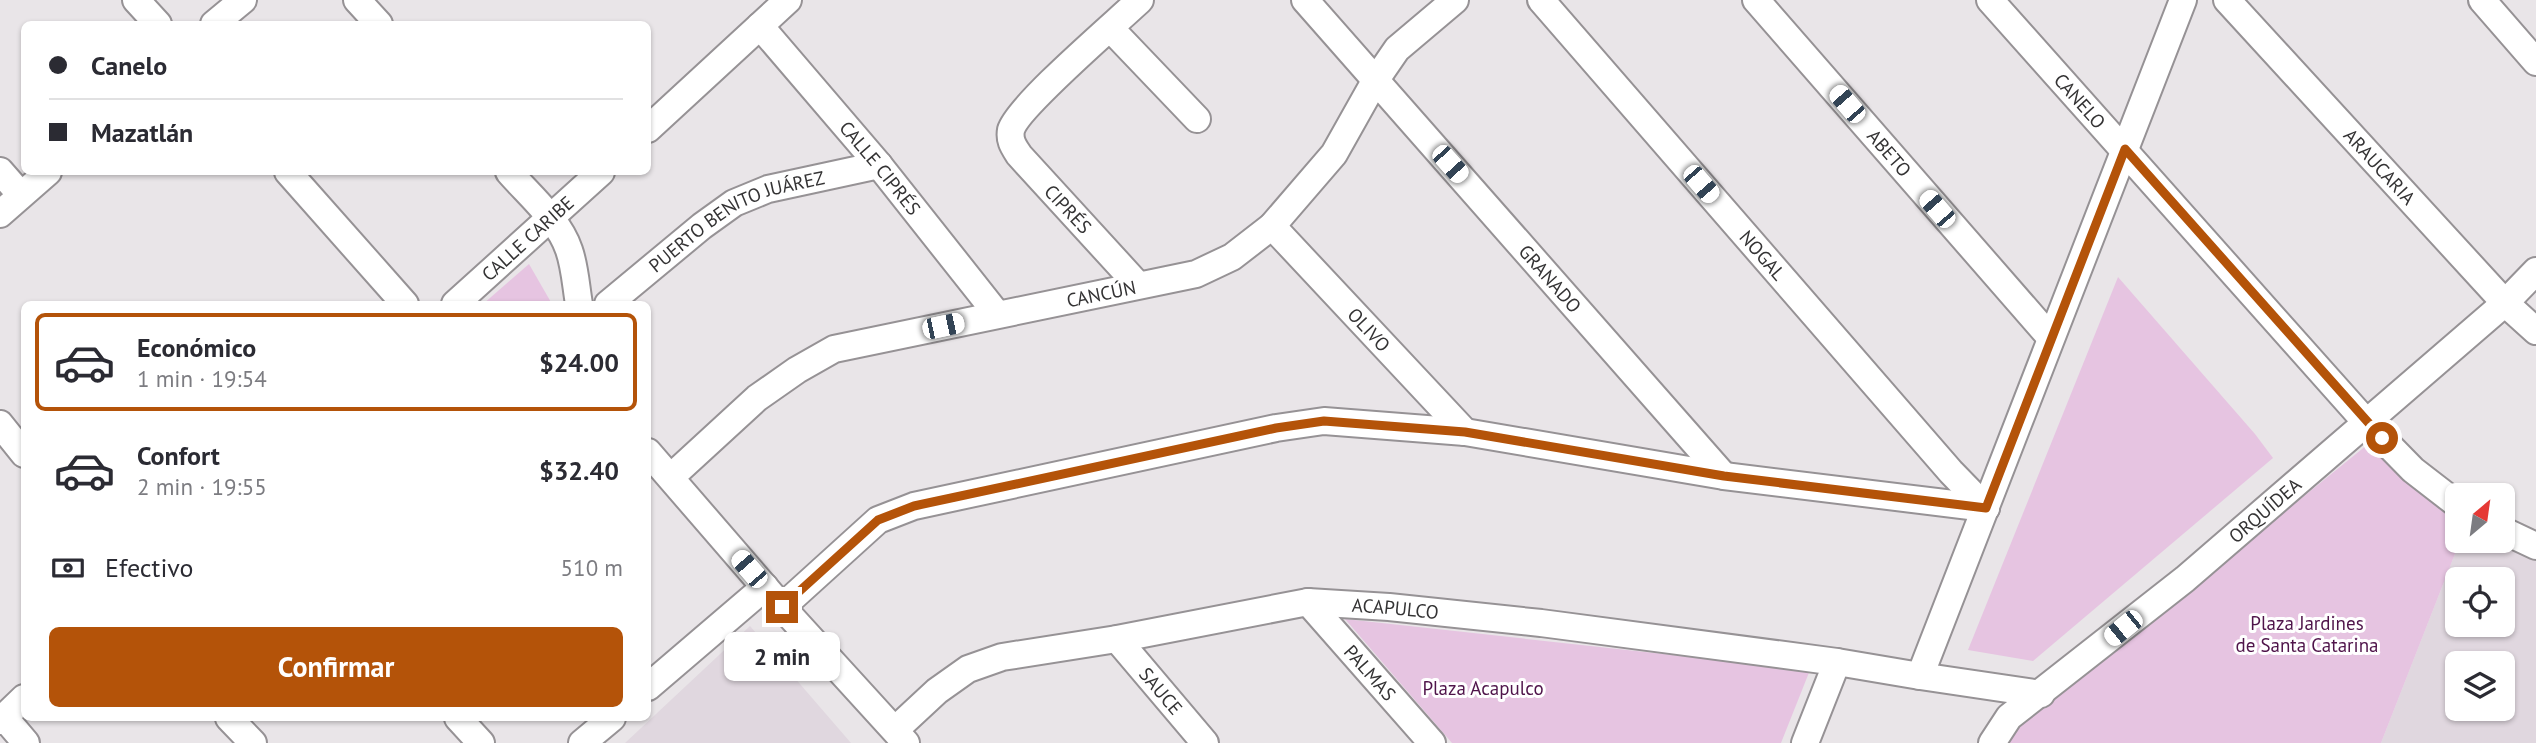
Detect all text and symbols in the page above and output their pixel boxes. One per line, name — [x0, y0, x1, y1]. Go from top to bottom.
text: Canelo — [91, 49, 167, 82]
street label: CANELO — [2049, 68, 2111, 133]
car — [1826, 81, 1869, 127]
text: Mazatlán — [91, 116, 193, 149]
street label: CALLE CIPRÉS — [834, 116, 926, 220]
street label: ARAUCARIA — [2339, 123, 2421, 210]
street label: ABETO — [1862, 124, 1917, 182]
car — [1429, 141, 1472, 187]
car — [1680, 161, 1723, 207]
street label: PUERTO BENITO JUÁREZ — [644, 165, 827, 277]
street label: CIPRÉS — [1039, 179, 1097, 239]
car — [1916, 186, 1959, 232]
street label: CALLE CARIBE — [477, 190, 579, 286]
street label: NOGAL — [1734, 225, 1791, 285]
street label: GRANADO — [1514, 239, 1587, 318]
street label: CANCÚN — [1064, 275, 1138, 313]
street label: OLIVO — [1343, 303, 1396, 357]
car — [921, 311, 966, 341]
icon: car — [53, 331, 116, 394]
text: Económico — [137, 331, 256, 364]
text: $24.00 — [539, 346, 619, 379]
text: 1 min · 19:54 — [137, 364, 267, 393]
route start — [2366, 422, 2398, 454]
icon: car — [53, 439, 116, 502]
text: Confort — [137, 439, 220, 472]
text: $32.40 — [539, 454, 619, 487]
text: 2 min · 19:55 — [137, 472, 267, 501]
street label: ORQUÍDEA — [2224, 472, 2306, 548]
north arrow — [2445, 483, 2515, 553]
map controls — [2445, 483, 2515, 721]
car — [728, 546, 771, 592]
icon: cash — [49, 549, 87, 587]
text: Efectivo — [105, 551, 194, 584]
text: 510 m — [561, 553, 623, 582]
button: locate — [2445, 567, 2515, 637]
route end — [766, 591, 798, 623]
street label: ACAPULCO — [1351, 593, 1440, 624]
car — [2101, 607, 2146, 649]
park label: Plaza Jardines de Santa Catarina — [2236, 611, 2378, 657]
button: Confirmar — [49, 627, 623, 707]
callout: 2 min — [724, 632, 840, 680]
street label: PALMAS — [1339, 640, 1401, 706]
text: 2 min — [754, 642, 810, 671]
button: layers — [2445, 651, 2515, 721]
street label: SAUCE — [1134, 662, 1188, 720]
park label: Plaza Acapulco — [1422, 676, 1544, 700]

